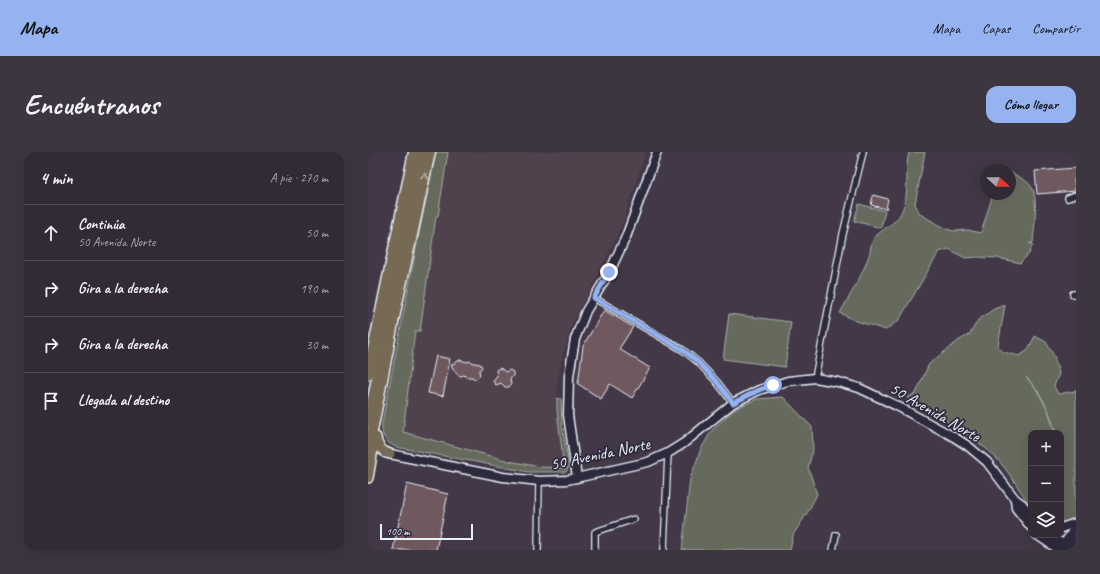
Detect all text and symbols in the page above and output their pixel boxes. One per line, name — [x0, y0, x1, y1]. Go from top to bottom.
text: Mapa — [20, 16, 57, 40]
text: Mapa — [933, 20, 960, 37]
text: Capas — [982, 20, 1010, 37]
text: Compartir — [1032, 20, 1080, 37]
button: Cómo llegar — [986, 86, 1076, 123]
text: Encuéntranos — [24, 87, 159, 122]
north arrow — [980, 164, 1016, 200]
text: 4 min — [40, 168, 73, 189]
text: A pie · 270 m — [270, 170, 328, 186]
one-way arrow — [420, 173, 428, 179]
text: Continúa — [78, 215, 125, 234]
icon: ahead — [40, 222, 62, 244]
text: 50 m — [306, 225, 328, 241]
text: 50 Avenida Norte — [78, 234, 155, 250]
route end — [600, 263, 618, 281]
icon: right — [40, 278, 62, 300]
text: Gira a la derecha — [78, 279, 167, 298]
text: 190 m — [300, 281, 328, 297]
icon: right — [40, 334, 62, 356]
text: Gira a la derecha — [78, 335, 167, 354]
text: 30 m — [306, 337, 328, 353]
route start — [764, 376, 782, 394]
street label: 50 Avenida Norte — [886, 378, 985, 447]
icon: arrive — [40, 390, 62, 412]
text: Llegada al destino — [78, 391, 169, 410]
map controls — [1028, 430, 1064, 538]
button: + — [1028, 430, 1064, 466]
street label: 50 Avenida Norte — [548, 433, 653, 475]
button: − — [1028, 466, 1064, 502]
button: layers — [1028, 502, 1064, 538]
scale bar — [380, 522, 473, 541]
text: 100 m — [386, 524, 410, 538]

